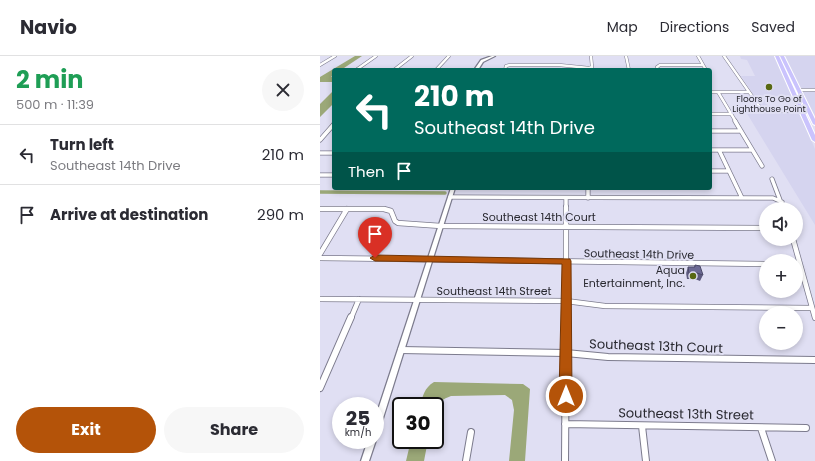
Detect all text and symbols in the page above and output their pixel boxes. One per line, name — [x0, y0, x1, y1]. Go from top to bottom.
text: Navio — [20, 14, 77, 41]
text: Map — [607, 17, 638, 37]
text: Directions — [660, 17, 729, 37]
text: Saved — [751, 17, 795, 37]
text: 2 min — [16, 63, 83, 96]
button: close — [262, 69, 304, 111]
text: 210 m — [414, 77, 494, 116]
marker: Floors To Go of Lighthouse Point — [764, 82, 774, 92]
icon: left — [348, 84, 400, 136]
place label: Floors To Go of Lighthouse Point — [732, 93, 806, 115]
text: 500 m · 11:39 — [16, 95, 94, 114]
text: Southeast 14th Drive — [414, 115, 595, 140]
text: Turn left — [50, 134, 114, 155]
icon: left — [16, 144, 38, 166]
text: 210 m — [262, 144, 304, 165]
text: Southeast 14th Drive — [50, 156, 181, 175]
icon: arrive — [393, 160, 415, 182]
text: Then — [348, 161, 385, 182]
map controls — [759, 202, 803, 350]
button: sound — [759, 202, 803, 246]
icon: arrive — [16, 204, 38, 226]
text: Arrive at destination — [50, 204, 208, 225]
text: 290 m — [257, 204, 304, 225]
street label: Southeast 14th Court — [482, 209, 596, 225]
pin — [358, 217, 392, 258]
icon: arrive — [364, 223, 386, 245]
street label: Southeast 14th Drive — [584, 245, 695, 263]
button: + — [759, 254, 803, 298]
place label: Aqua Entertainment, Inc. — [583, 262, 685, 291]
marker: Aqua Entertainment, Inc. — [688, 271, 698, 281]
street label: Southeast 14th Street — [436, 283, 552, 299]
button: − — [759, 306, 803, 350]
street label: Southeast 13th Court — [589, 334, 723, 358]
position arrow — [545, 375, 587, 417]
speed limit sign: 30 — [392, 397, 444, 449]
street label: Southeast 13th Street — [618, 403, 754, 425]
text: 25 — [346, 404, 370, 432]
button: Exit — [16, 407, 156, 453]
button: Share — [164, 407, 304, 453]
text: km/h — [345, 425, 371, 440]

